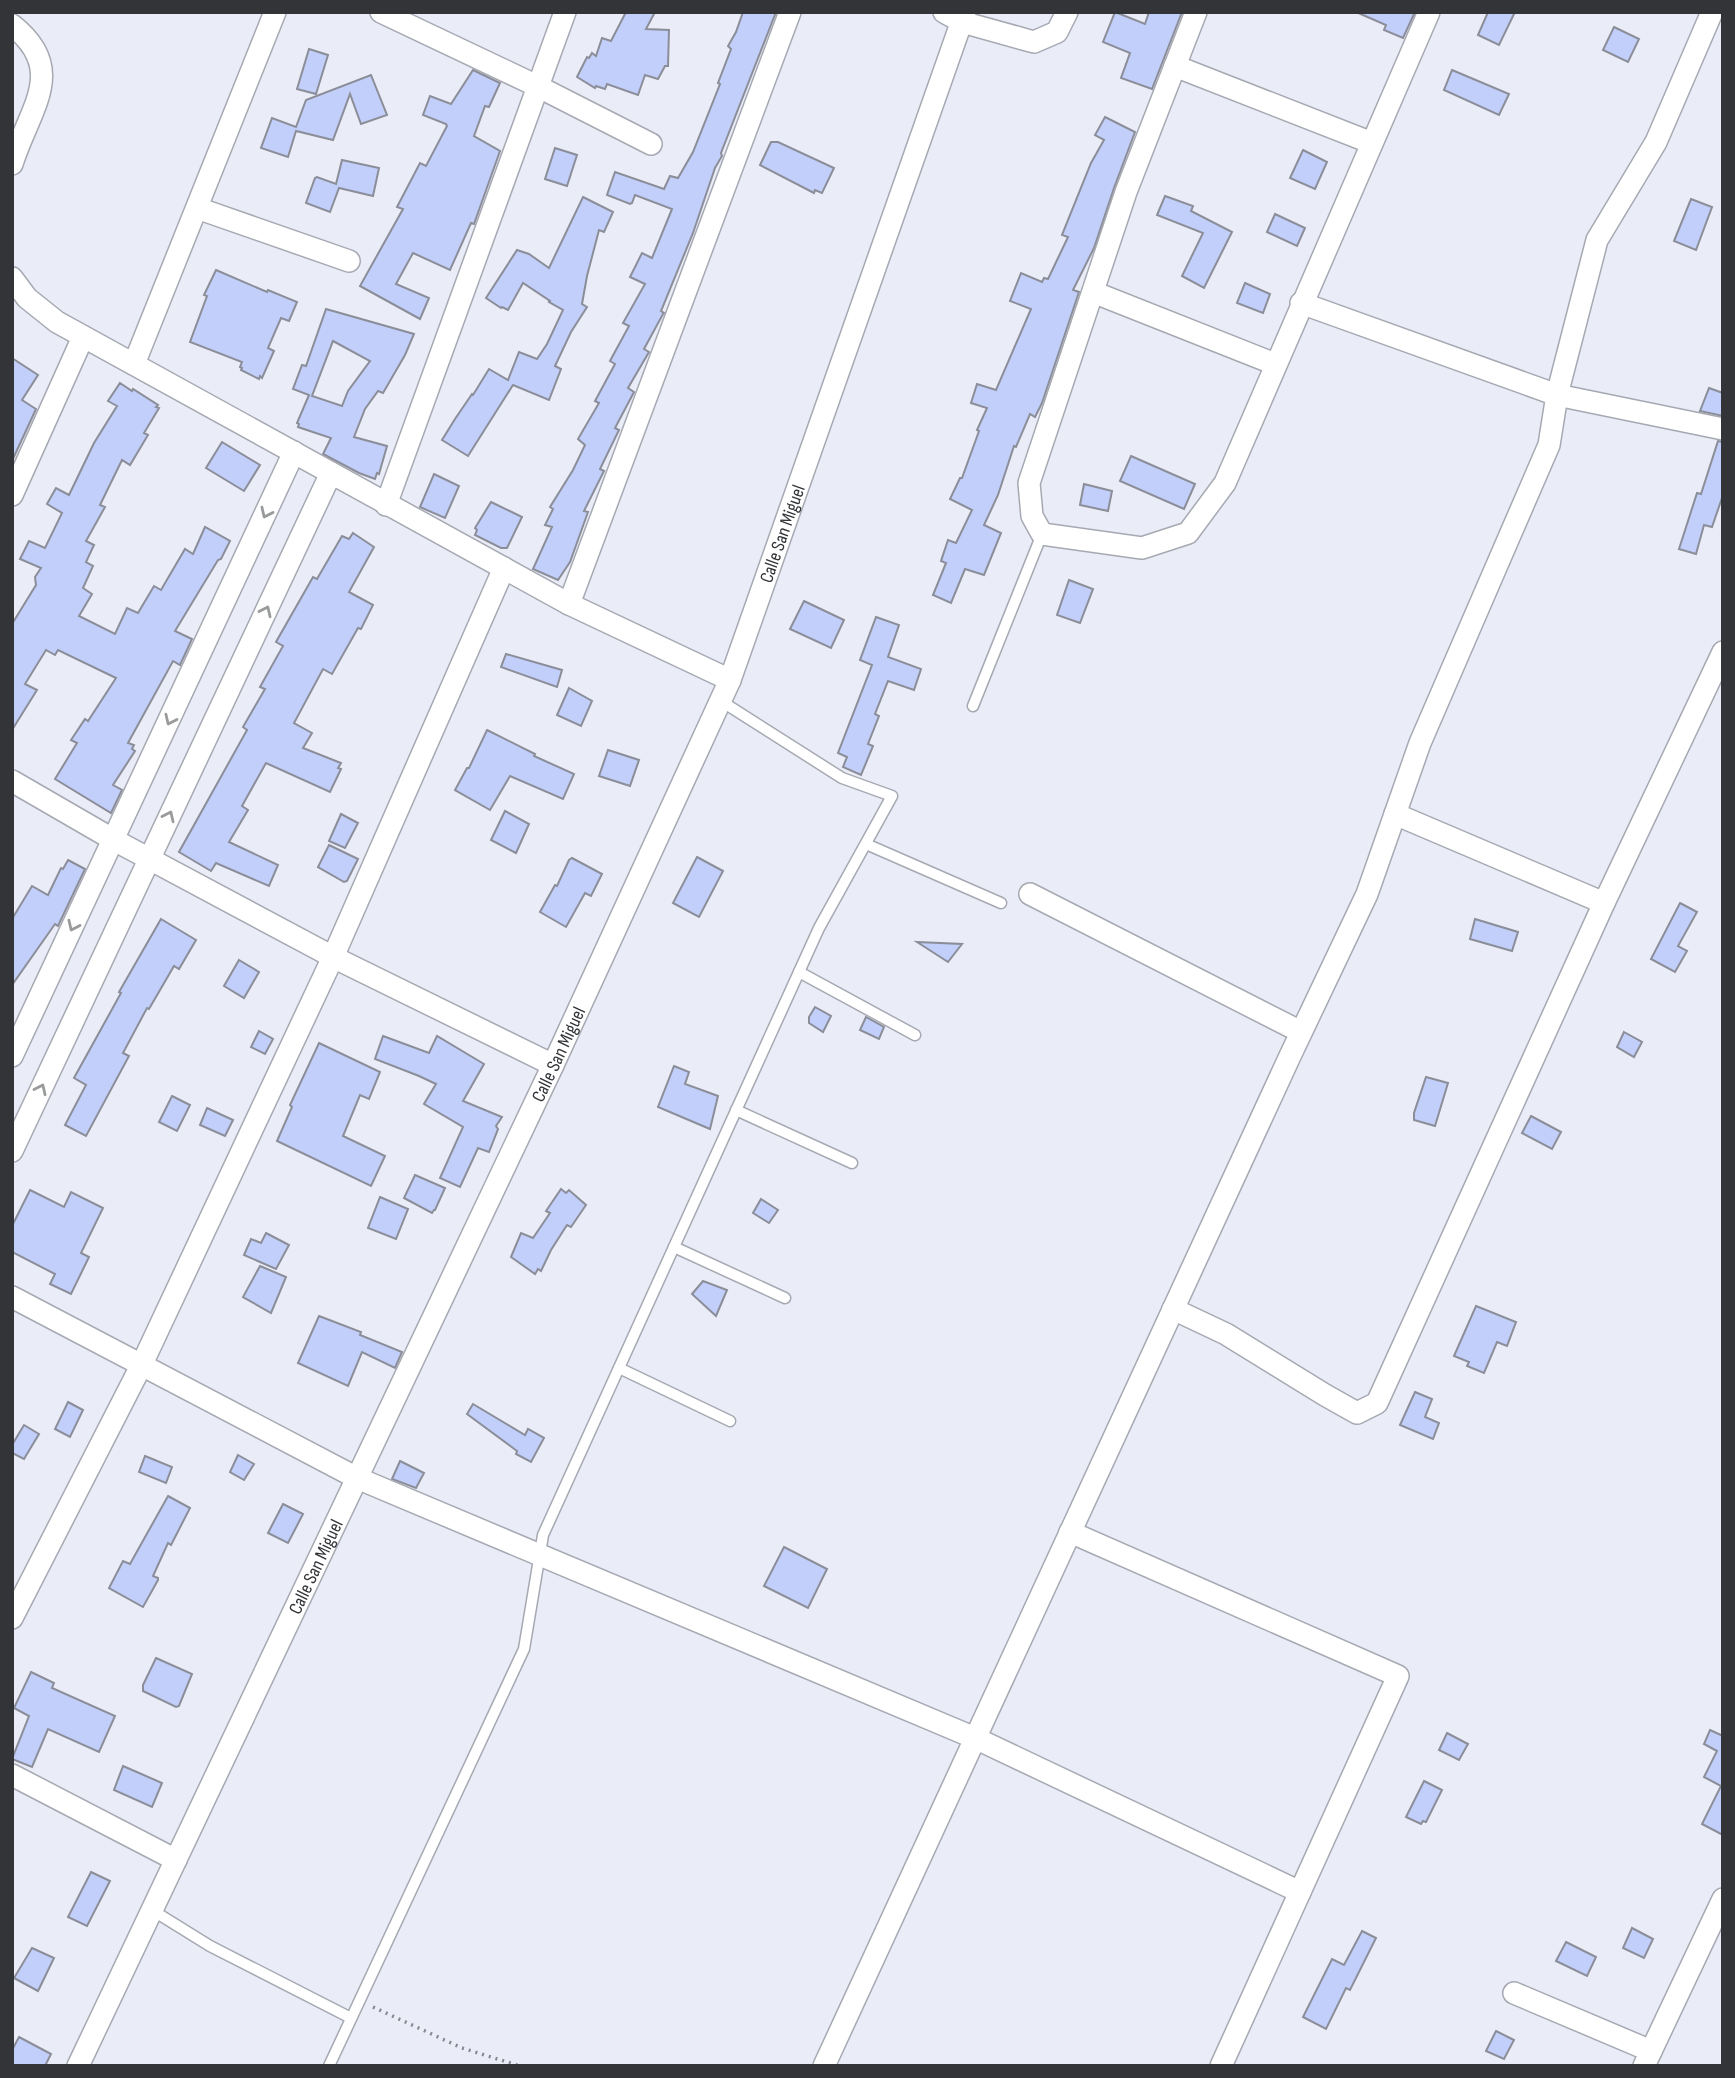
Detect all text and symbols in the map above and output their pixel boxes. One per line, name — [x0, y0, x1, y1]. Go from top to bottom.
street label: Calle San Miguel — [755, 482, 811, 586]
one-way arrow — [260, 506, 274, 519]
one-way arrow — [258, 606, 272, 618]
one-way arrow — [164, 713, 178, 725]
one-way arrow — [161, 811, 175, 823]
one-way arrow — [68, 919, 82, 931]
street label: Calle San Miguel — [527, 1003, 591, 1106]
one-way arrow — [33, 1084, 47, 1096]
street label: Calle San Miguel — [284, 1516, 349, 1618]

